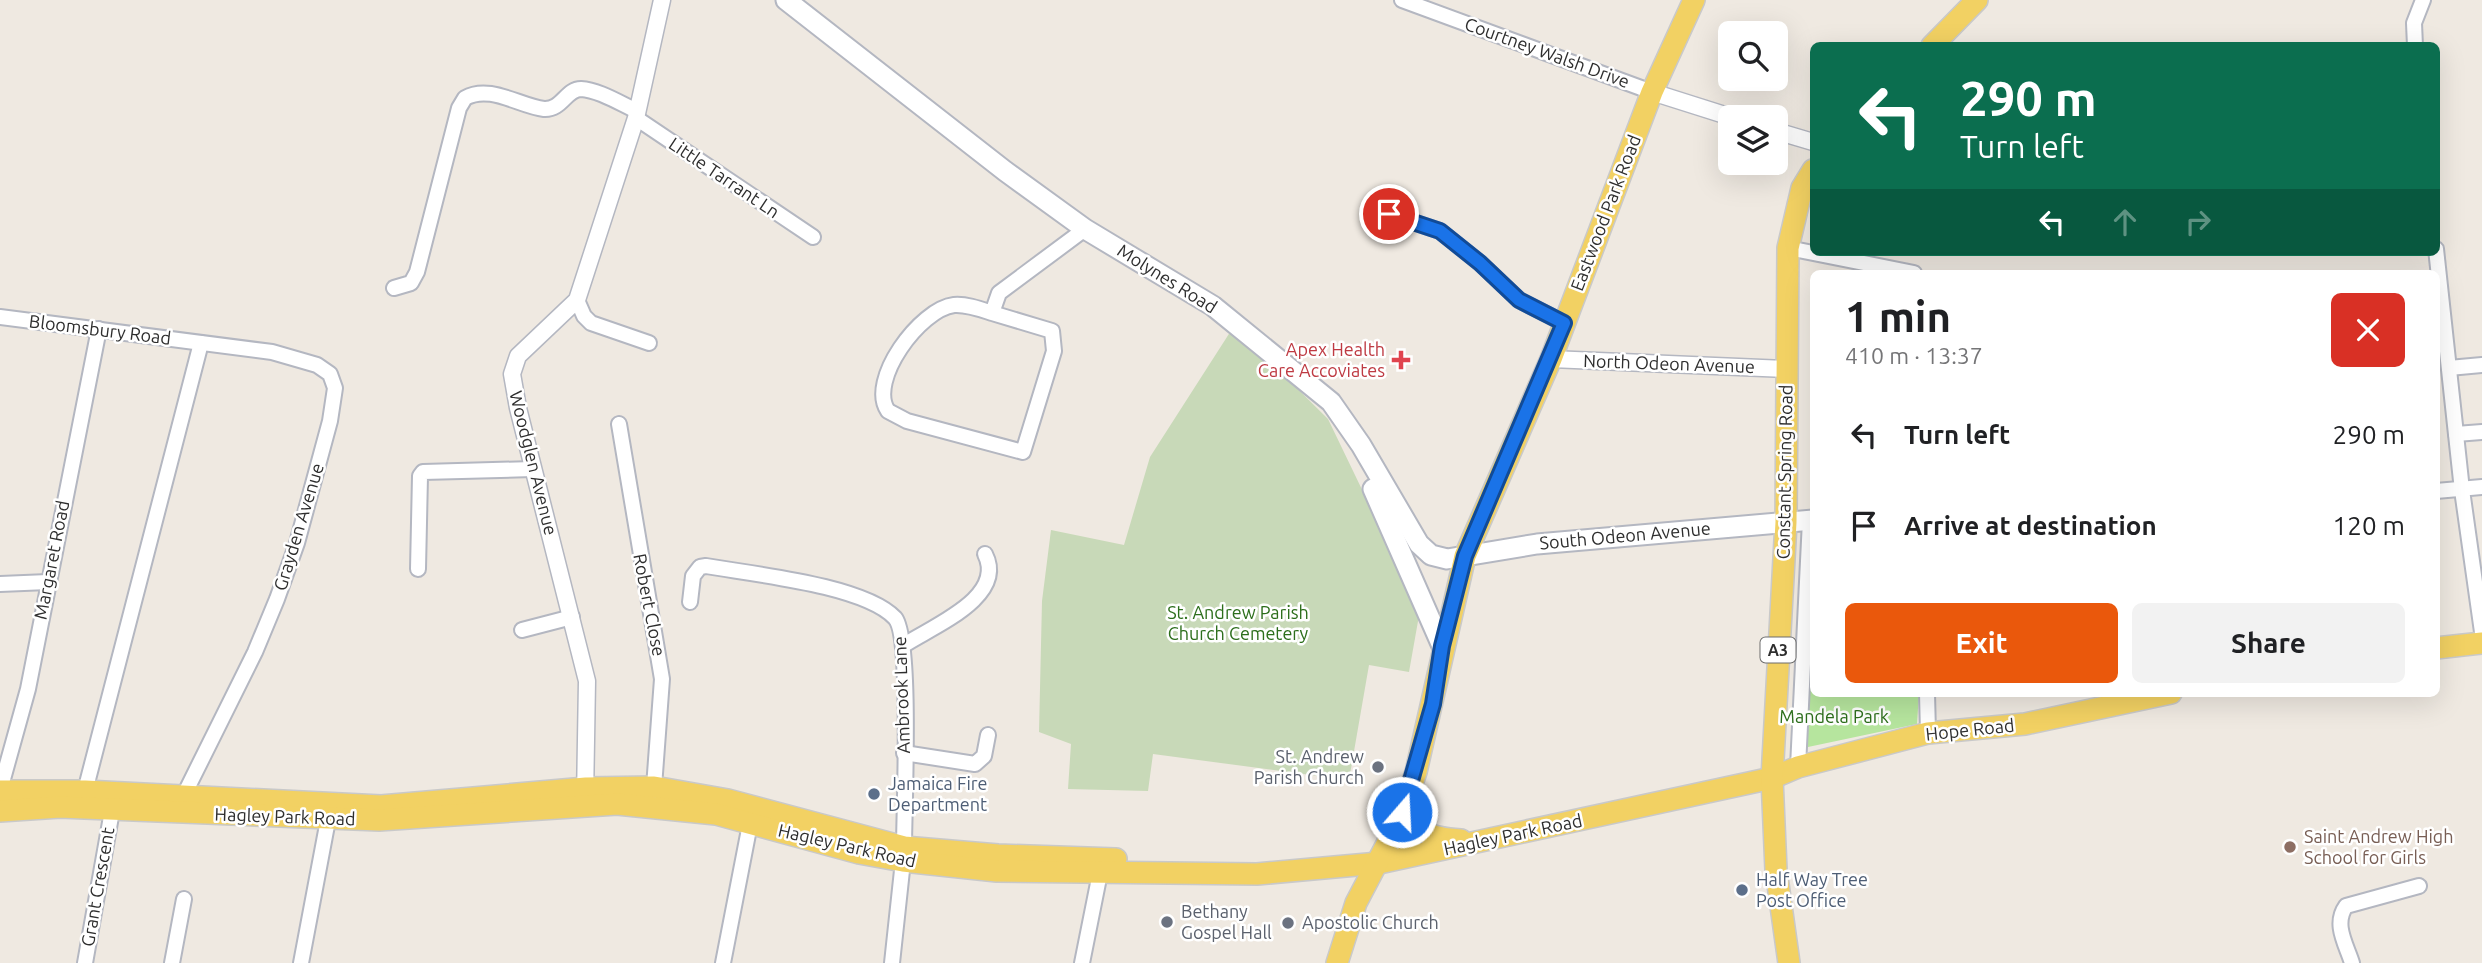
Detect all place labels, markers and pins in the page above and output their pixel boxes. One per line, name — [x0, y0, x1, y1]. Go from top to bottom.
pin — [1359, 184, 1419, 244]
place label: Apex Health Care Accoviates — [1258, 339, 1385, 380]
marker: Apex Health Care Accoviates — [1391, 350, 1411, 370]
place label: St. Andrew Parish Church — [1254, 746, 1364, 787]
marker: St. Andrew Parish Church — [1370, 759, 1386, 775]
place label: Jamaica Fire Department — [888, 773, 988, 814]
marker: Jamaica Fire Department — [866, 786, 882, 802]
place label: Saint Andrew High School for Girls — [2304, 826, 2453, 867]
marker: Saint Andrew High School for Girls — [2282, 839, 2298, 855]
place label: Half Way Tree Post Office — [1756, 869, 1868, 910]
marker: Half Way Tree Post Office — [1734, 882, 1750, 898]
place label: Bethany Gospel Hall — [1181, 901, 1272, 942]
place label: Apostolic Church — [1302, 912, 1439, 932]
marker: Bethany Gospel Hall — [1159, 914, 1175, 930]
marker: Apostolic Church — [1280, 915, 1296, 931]

